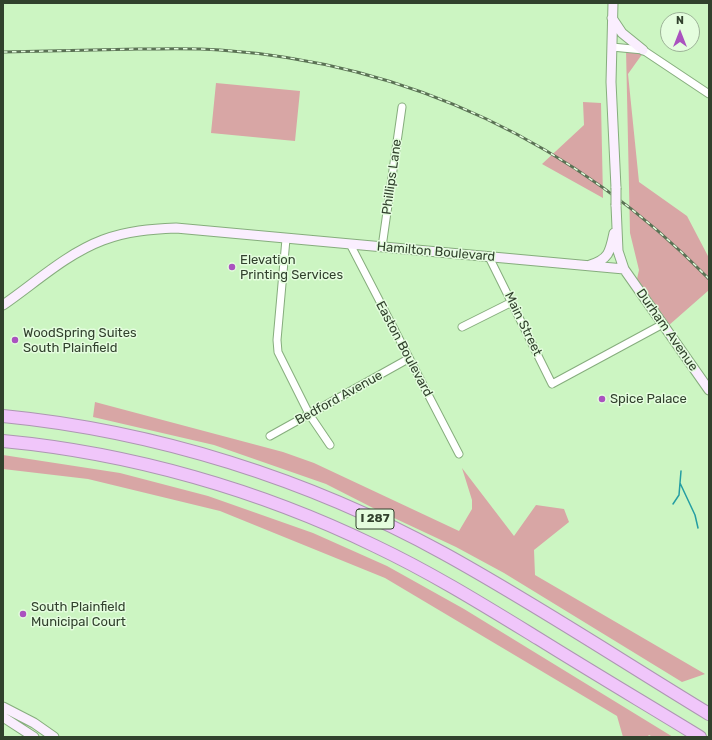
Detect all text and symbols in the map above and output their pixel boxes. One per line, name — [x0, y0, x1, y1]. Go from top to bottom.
north arrow — [660, 12, 700, 52]
text: N — [676, 14, 684, 27]
street label: Phillips Lane — [379, 138, 405, 216]
street label: Hamilton Boulevard — [376, 239, 496, 265]
place label: Elevation Printing Services — [240, 252, 343, 283]
marker: Elevation Printing Services — [227, 262, 237, 272]
street label: Durham Avenue — [633, 286, 701, 374]
street label: Main Street — [501, 289, 545, 359]
street label: Easton Boulevard — [372, 298, 436, 400]
place label: WoodSpring Suites South Plainfield — [23, 325, 137, 356]
marker: WoodSpring Suites South Plainfield — [10, 335, 20, 345]
street label: Bedford Avenue — [293, 368, 385, 428]
place label: Spice Palace — [610, 391, 687, 407]
marker: Spice Palace — [597, 394, 607, 404]
road number: I 287 — [356, 509, 394, 529]
place label: South Plainfield Municipal Court — [31, 599, 126, 630]
marker: South Plainfield Municipal Court — [18, 609, 28, 619]

